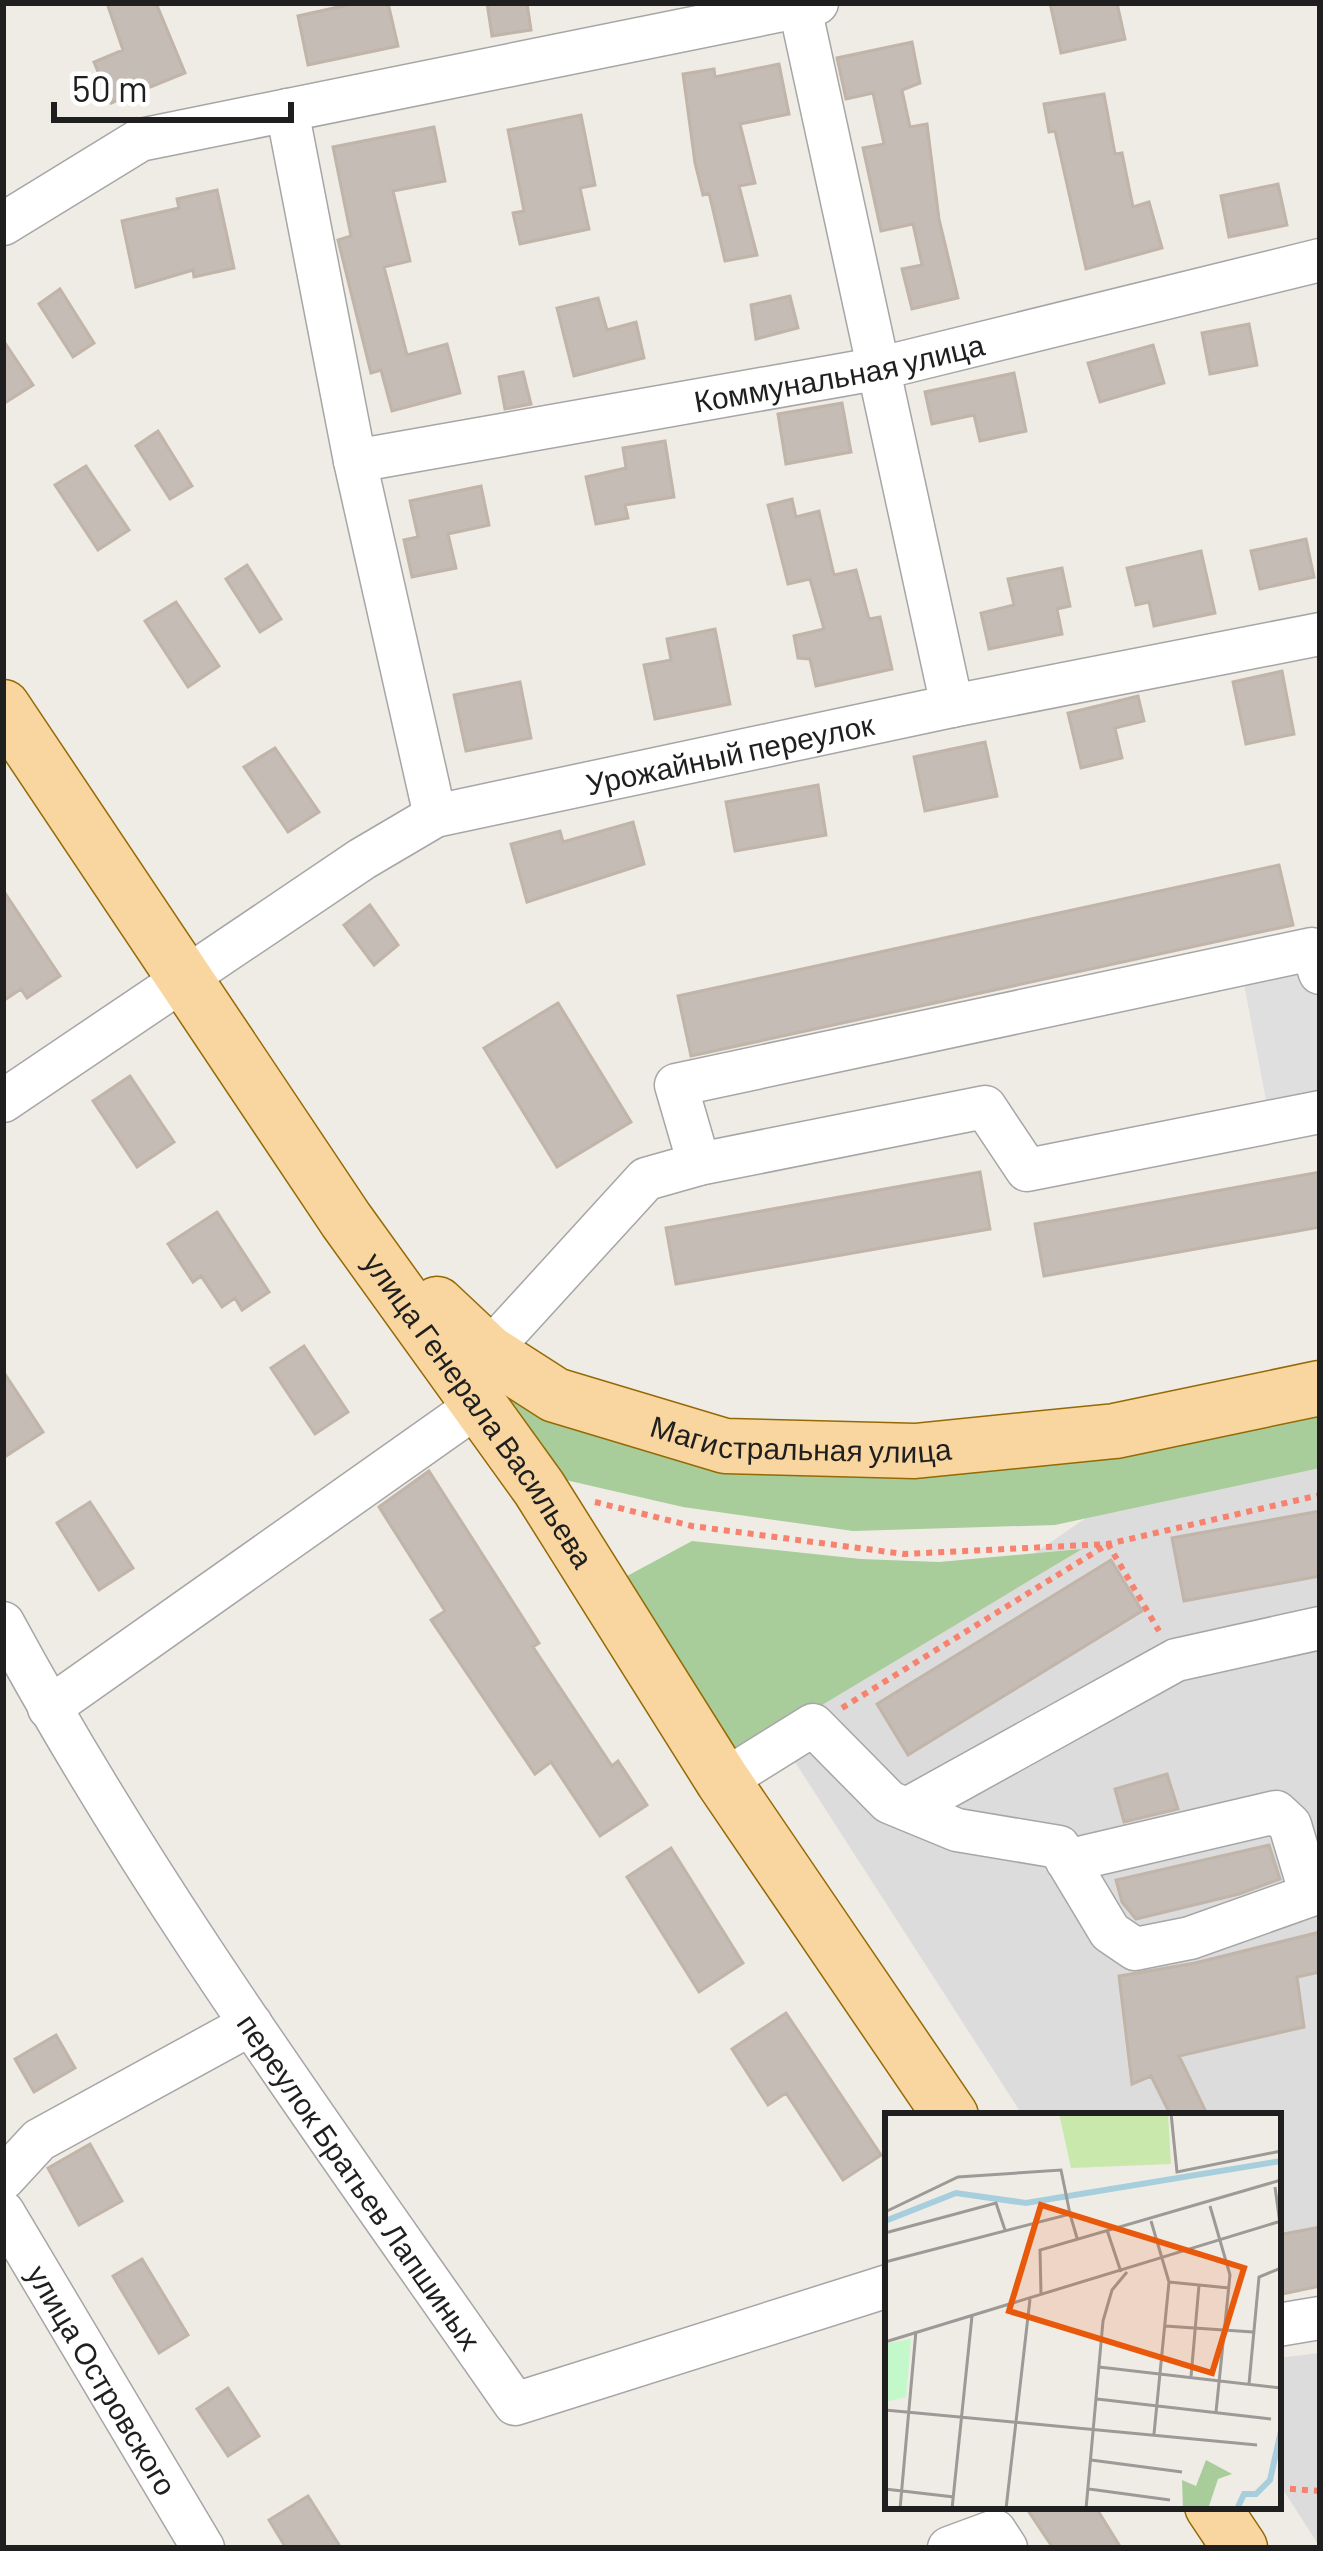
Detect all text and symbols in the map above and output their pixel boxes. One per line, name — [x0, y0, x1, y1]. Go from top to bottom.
scale bar — [54, 48, 291, 122]
text: 50 m — [72, 66, 148, 109]
street label: Коммунальная улица — [691, 325, 988, 419]
street label: Урожайный переулок — [583, 705, 878, 801]
street label: улица Генерала Васильева — [357, 1245, 602, 1574]
street label: Магистральная улица — [646, 1407, 953, 1469]
street label: переулок Братьев Лапшиных — [231, 2007, 489, 2356]
inset map — [885, 2113, 1281, 2509]
street label: улица Островского — [20, 2258, 185, 2501]

